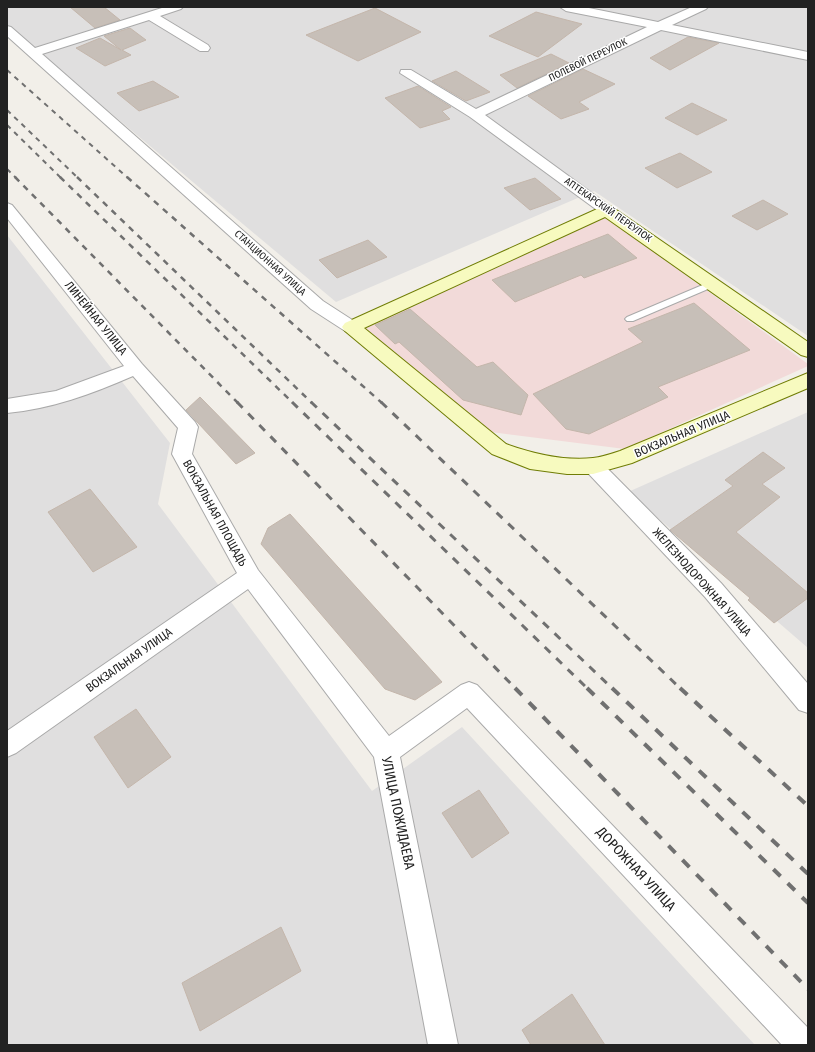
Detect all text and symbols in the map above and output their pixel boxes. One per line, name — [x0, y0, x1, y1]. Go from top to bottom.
street label: ПОЛЕВОЙ ПЕРЕУЛОК — [546, 35, 630, 84]
street label: АПТЕКАРСКИЙ ПЕРЕУЛОК — [562, 174, 655, 245]
street label: СТАНЦИОННАЯ УЛИЦА — [232, 228, 309, 299]
street label: ЛИНЕЙНАЯ УЛИЦА — [62, 278, 131, 358]
street label: ВОКЗАЛЬНАЯ УЛИЦА — [632, 407, 732, 460]
street label: ВОКЗАЛЬНАЯ ПЛОЩАДЬ — [180, 457, 250, 569]
street label: ЖЕЛЕЗНОДОРОЖНАЯ УЛИЦА — [650, 525, 755, 639]
street label: ВОКЗАЛЬНАЯ УЛИЦА — [83, 625, 175, 695]
street label: УЛИЦА ПОЖИДАЕВА — [378, 754, 418, 872]
street label: ДОРОЖНАЯ УЛИЦА — [592, 823, 680, 915]

